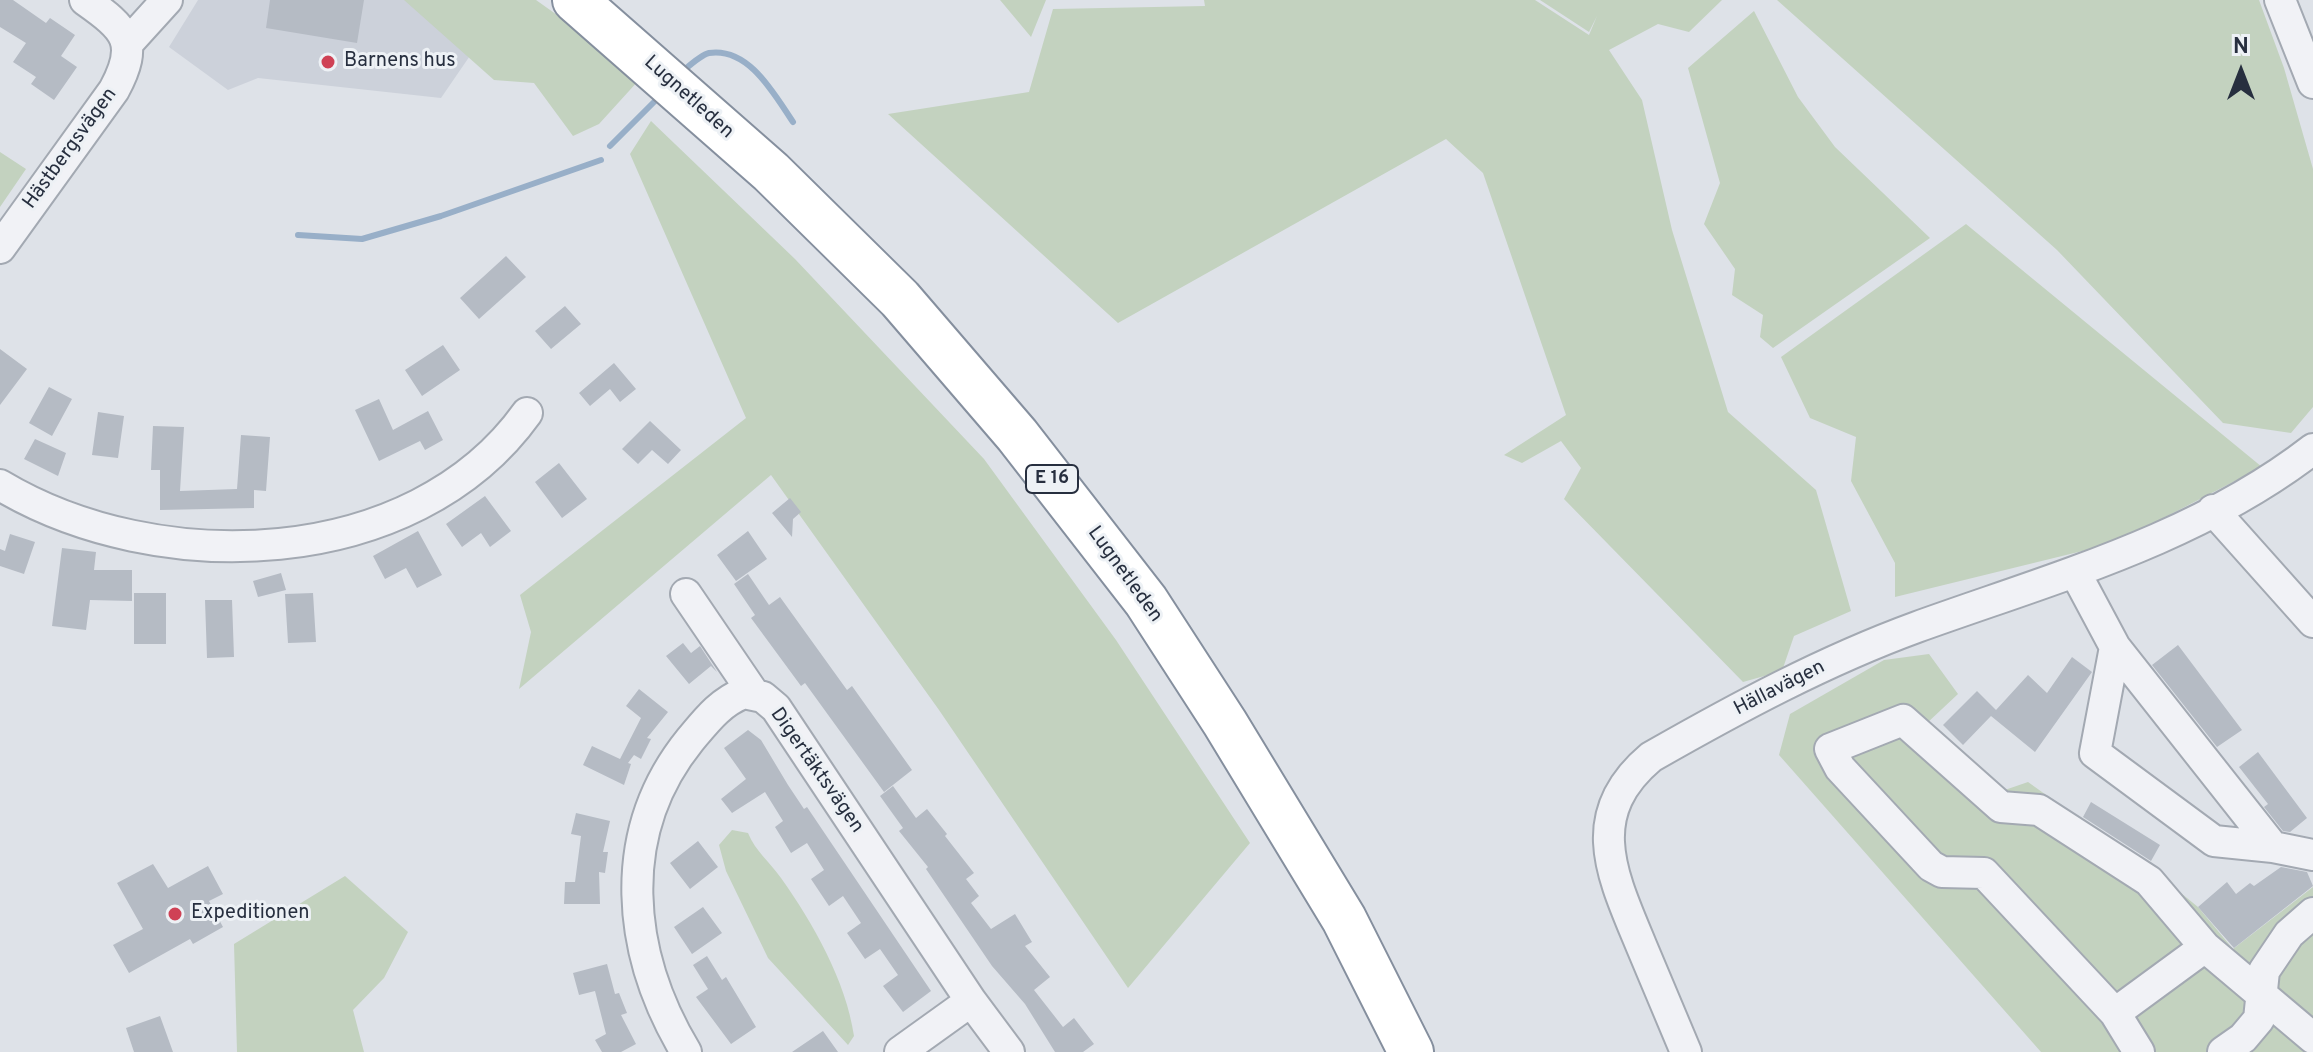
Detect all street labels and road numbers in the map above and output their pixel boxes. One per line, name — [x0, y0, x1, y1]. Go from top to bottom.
street label: Lugnetleden — [638, 51, 738, 145]
street label: Hästbergsvägen — [19, 84, 123, 214]
road number: E 16 — [1026, 465, 1078, 493]
street label: Lugnetleden — [1081, 522, 1167, 628]
street label: Hällavägen — [1731, 656, 1829, 722]
street label: Digertäktsvägen — [764, 704, 868, 838]

